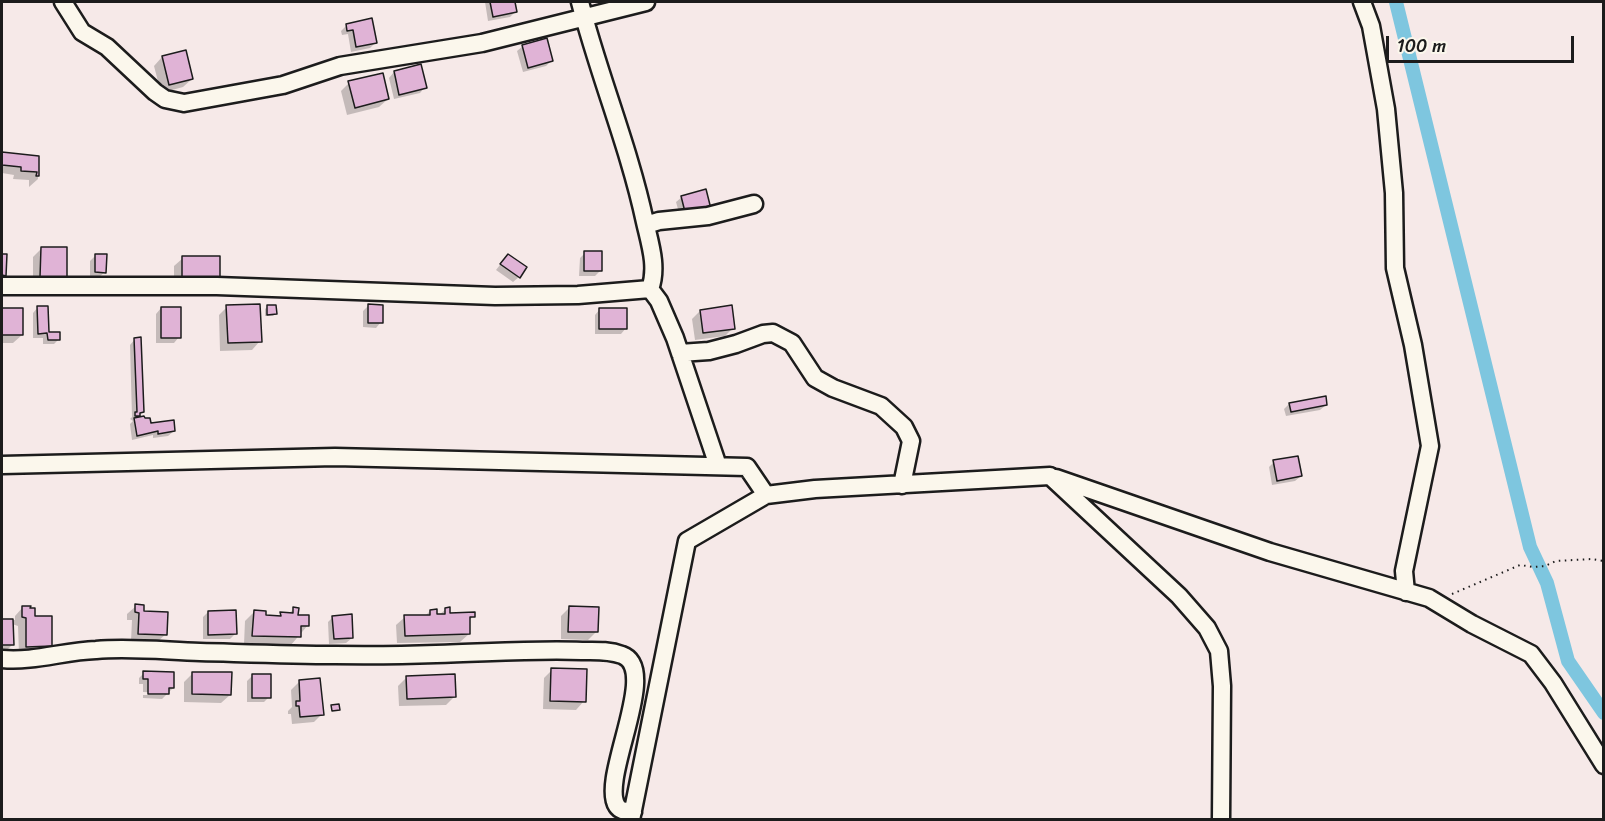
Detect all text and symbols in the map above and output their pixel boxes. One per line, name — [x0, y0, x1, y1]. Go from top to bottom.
scale bar — [1389, 24, 1576, 62]
text: 100 m — [1397, 30, 1446, 62]

